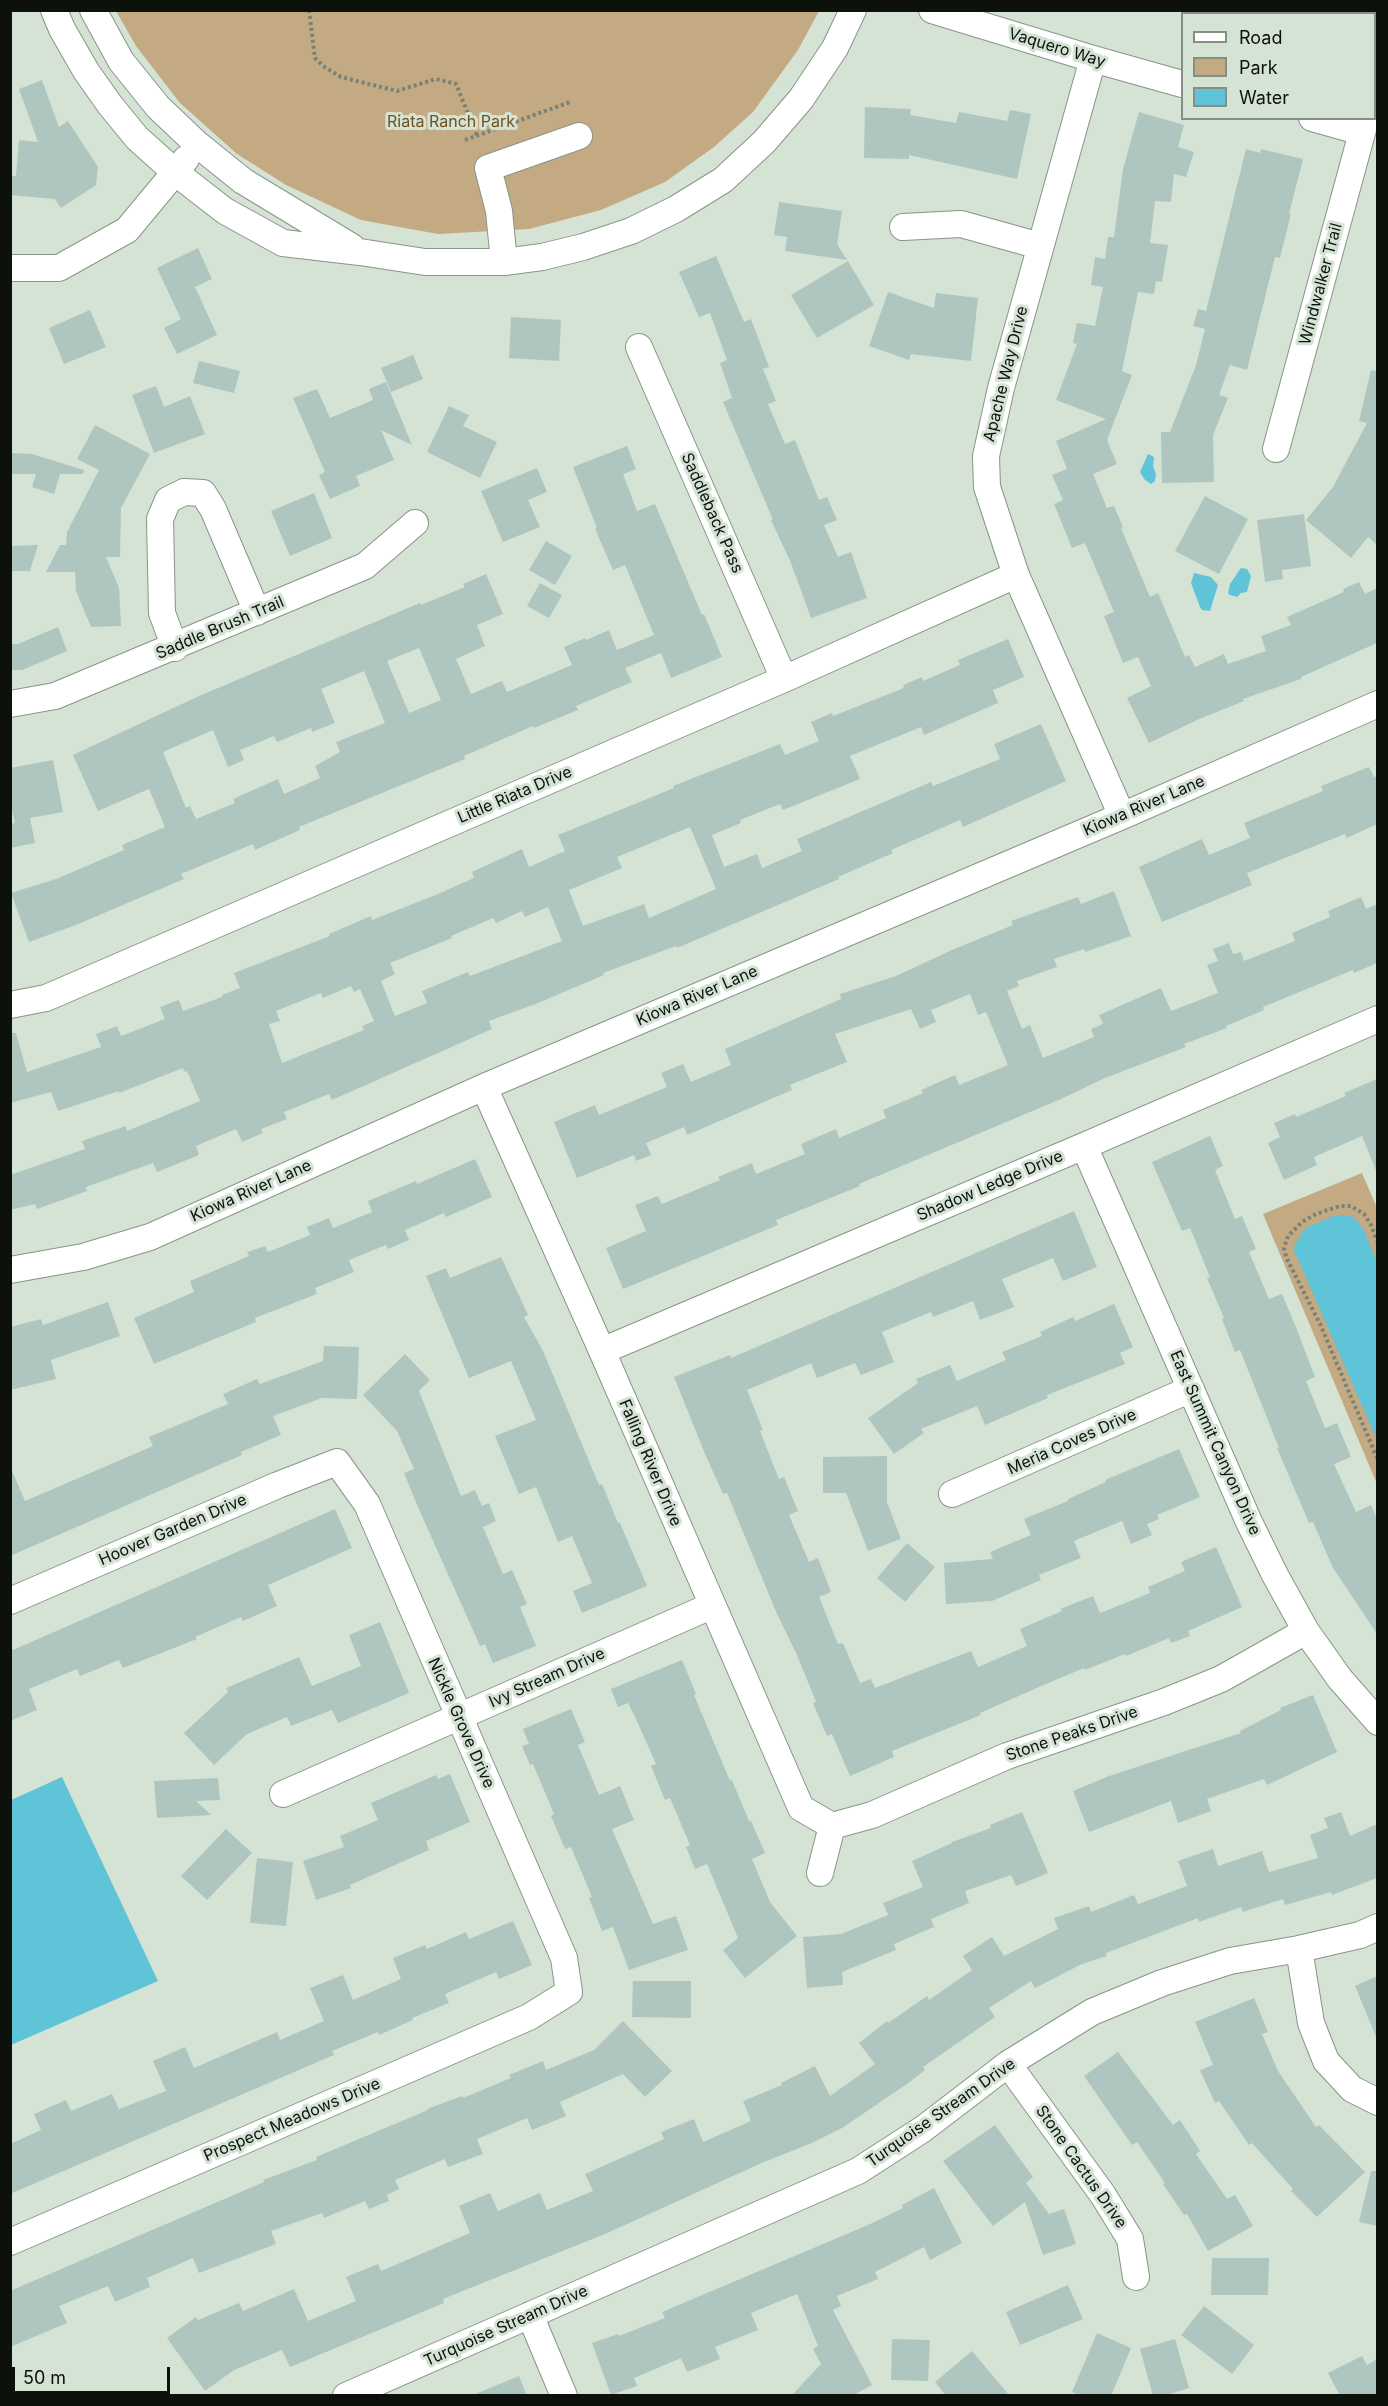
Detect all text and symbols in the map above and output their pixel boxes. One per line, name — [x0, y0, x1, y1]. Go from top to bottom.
legend — [1181, 12, 1376, 120]
street label: Vaquero Way — [1006, 24, 1108, 72]
text: Road — [1239, 27, 1282, 48]
text: Park — [1239, 57, 1278, 78]
text: Water — [1239, 87, 1289, 108]
park label: Riata Ranch Park — [387, 112, 515, 132]
street label: Windwalker Trail — [1296, 221, 1346, 347]
street label: Apache Way Drive — [980, 304, 1032, 444]
street label: Saddleback Pass — [677, 450, 747, 576]
street label: Saddle Brush Trail — [153, 592, 287, 664]
street label: Little Riata Drive — [455, 762, 575, 828]
street label: Kiowa River Lane — [1080, 772, 1208, 840]
street label: Kiowa River Lane — [633, 962, 761, 1030]
street label: Shadow Ledge Drive — [914, 1147, 1066, 1225]
street label: Kiowa River Lane — [188, 1156, 314, 1226]
street label: East Summit Canyon Drive — [1166, 1348, 1264, 1538]
street label: Falling River Drive — [615, 1397, 685, 1529]
street label: Meria Coves Drive — [1005, 1405, 1139, 1479]
street label: Hoover Garden Drive — [96, 1490, 250, 1570]
street label: Ivy Stream Drive — [486, 1644, 608, 1712]
street label: Nickle Grove Drive — [424, 1655, 498, 1791]
street label: Stone Peaks Drive — [1004, 1702, 1140, 1766]
street label: Turquoise Stream Drive — [863, 2054, 1019, 2172]
street label: Prospect Meadows Drive — [201, 2074, 383, 2166]
street label: Stone Cactus Drive — [1031, 2102, 1131, 2232]
street label: Turquoise Stream Drive — [421, 2281, 591, 2371]
scale bar — [15, 2355, 172, 2393]
text: 50 m — [23, 2367, 66, 2388]

